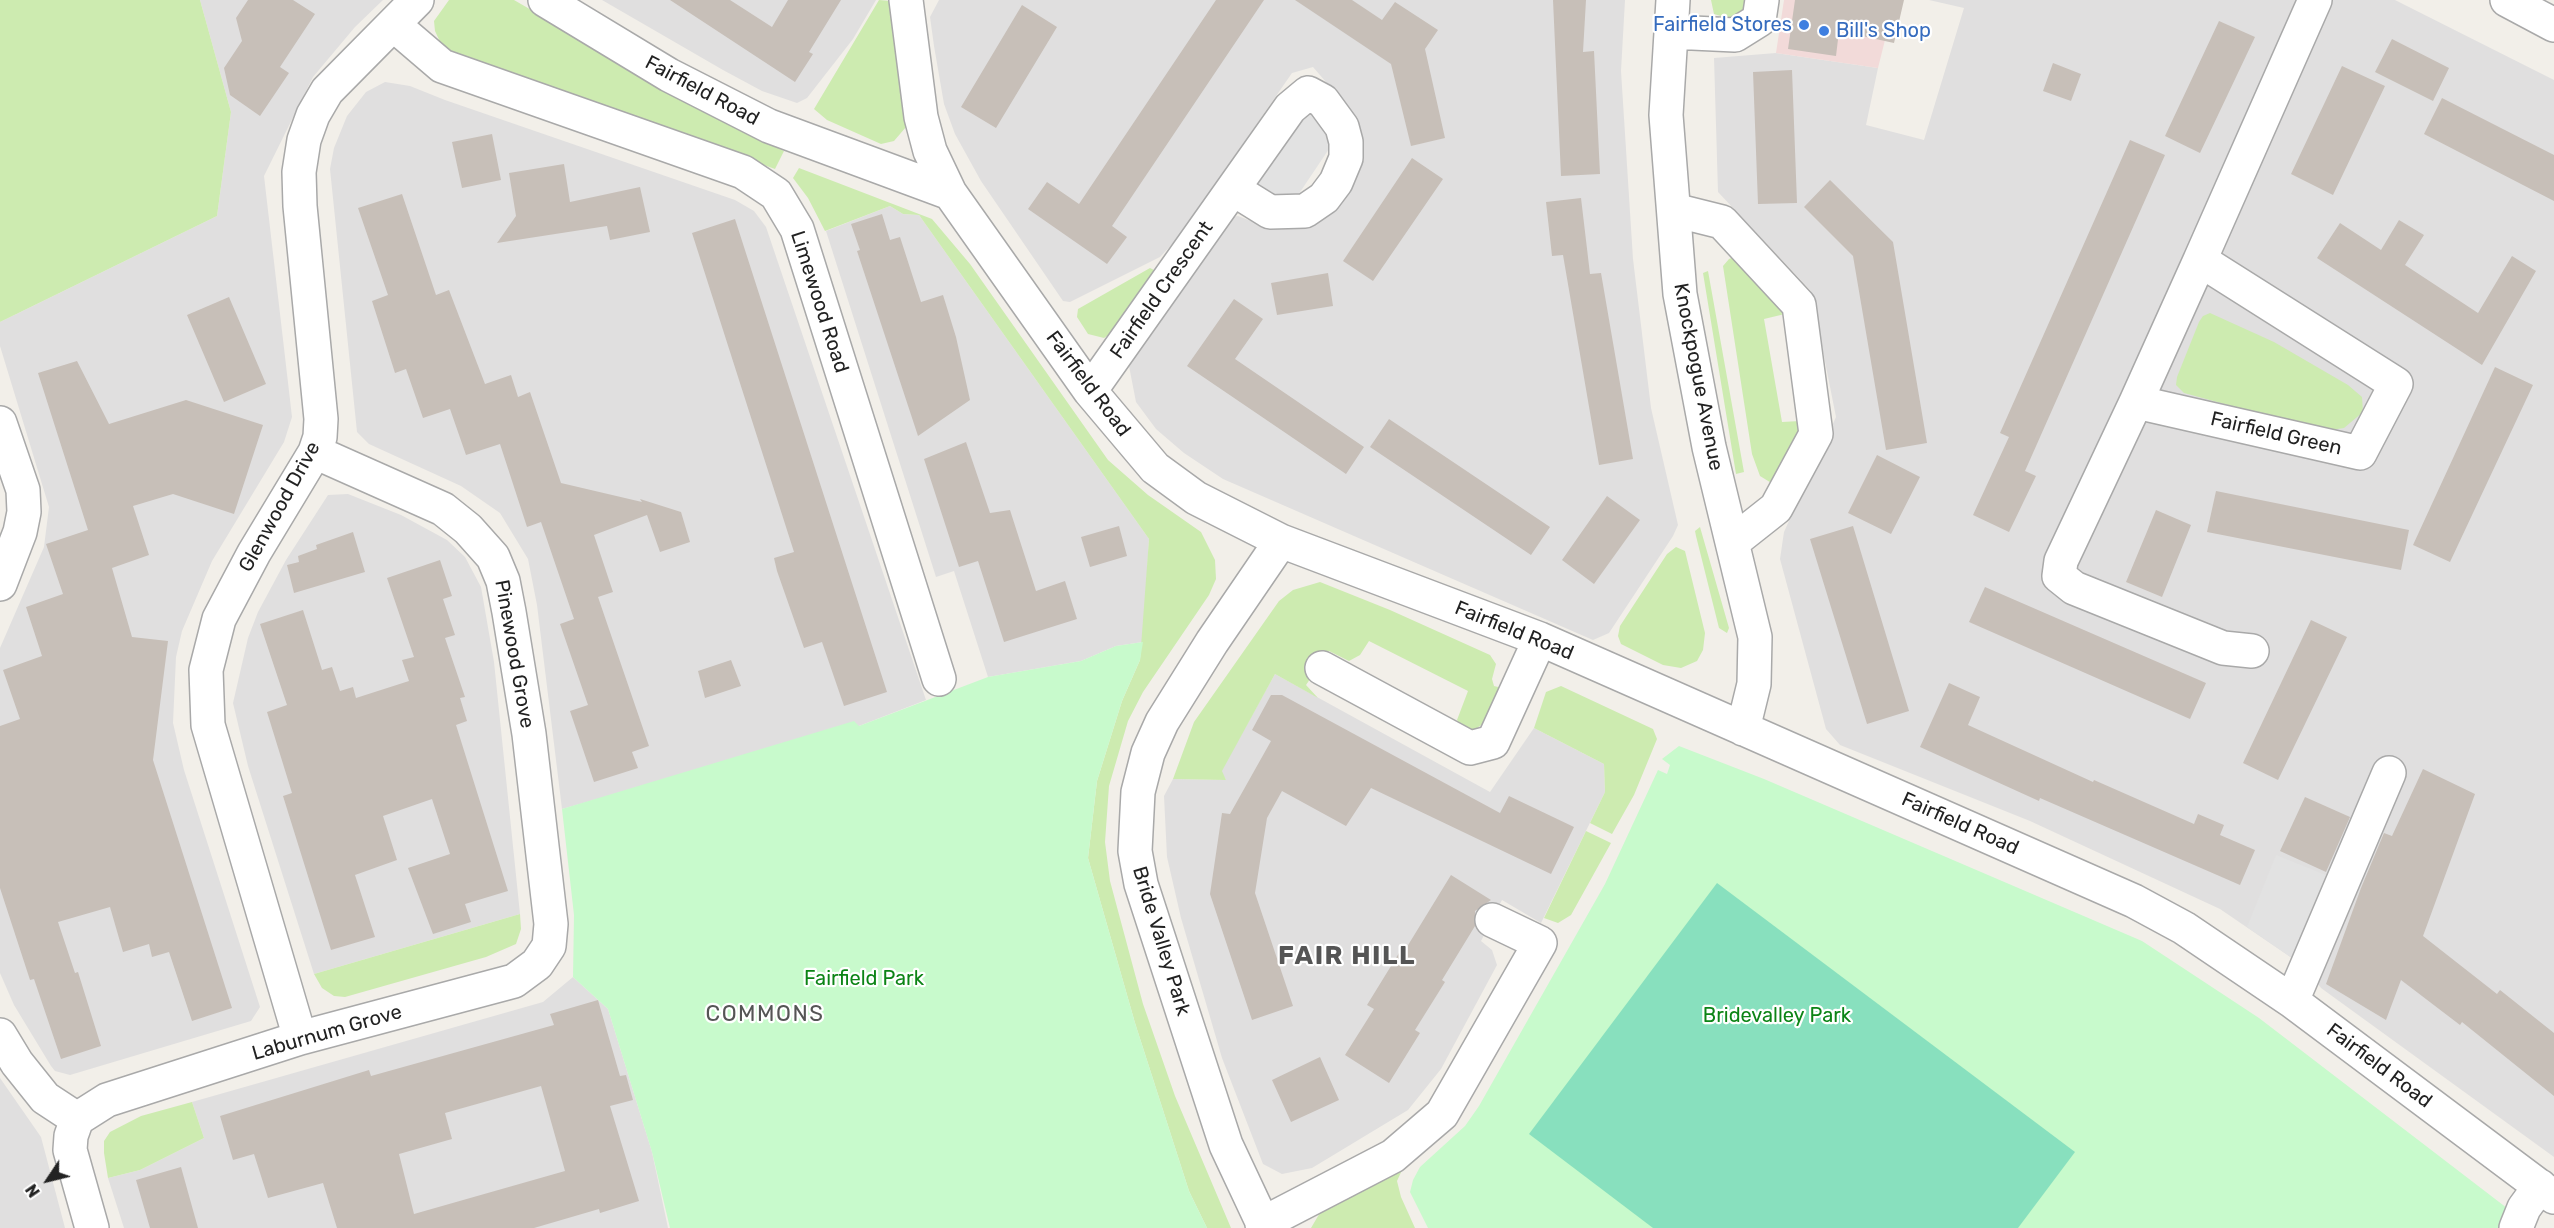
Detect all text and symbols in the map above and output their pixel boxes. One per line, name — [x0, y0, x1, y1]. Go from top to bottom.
place label: Fairfield Stores — [1653, 13, 1792, 37]
marker: Fairfield Stores — [1797, 18, 1811, 32]
place label: Bill's Shop — [1836, 19, 1931, 43]
marker: Bill's Shop — [1817, 24, 1831, 38]
street label: Fairfield Road — [641, 51, 763, 131]
street label: Fairfield Crescent — [1106, 217, 1218, 363]
street label: Limewood Road — [785, 228, 853, 376]
street label: Knockpogue Avenue — [1668, 281, 1728, 473]
street label: Fairfield Road — [1041, 327, 1135, 441]
street label: Fairfield Green — [2208, 407, 2344, 461]
street label: Glenwood Drive — [234, 438, 326, 576]
street label: Pinewood Grove — [489, 578, 539, 730]
street label: Fairfield Road — [1451, 596, 1577, 666]
street label: Fairfield Road — [1898, 787, 2022, 861]
street label: Bride Valley Park — [1127, 863, 1195, 1019]
district label: FAIR HILL — [1278, 940, 1416, 972]
park label: Fairfield Park — [804, 967, 924, 991]
street label: Laburnum Grove — [249, 1000, 405, 1066]
district label: COMMONS — [706, 1002, 824, 1028]
park label: Bridevalley Park — [1703, 1004, 1851, 1028]
street label: Fairfield Road — [2322, 1019, 2436, 1113]
north arrow — [18, 1150, 78, 1210]
text: N — [22, 1180, 44, 1201]

